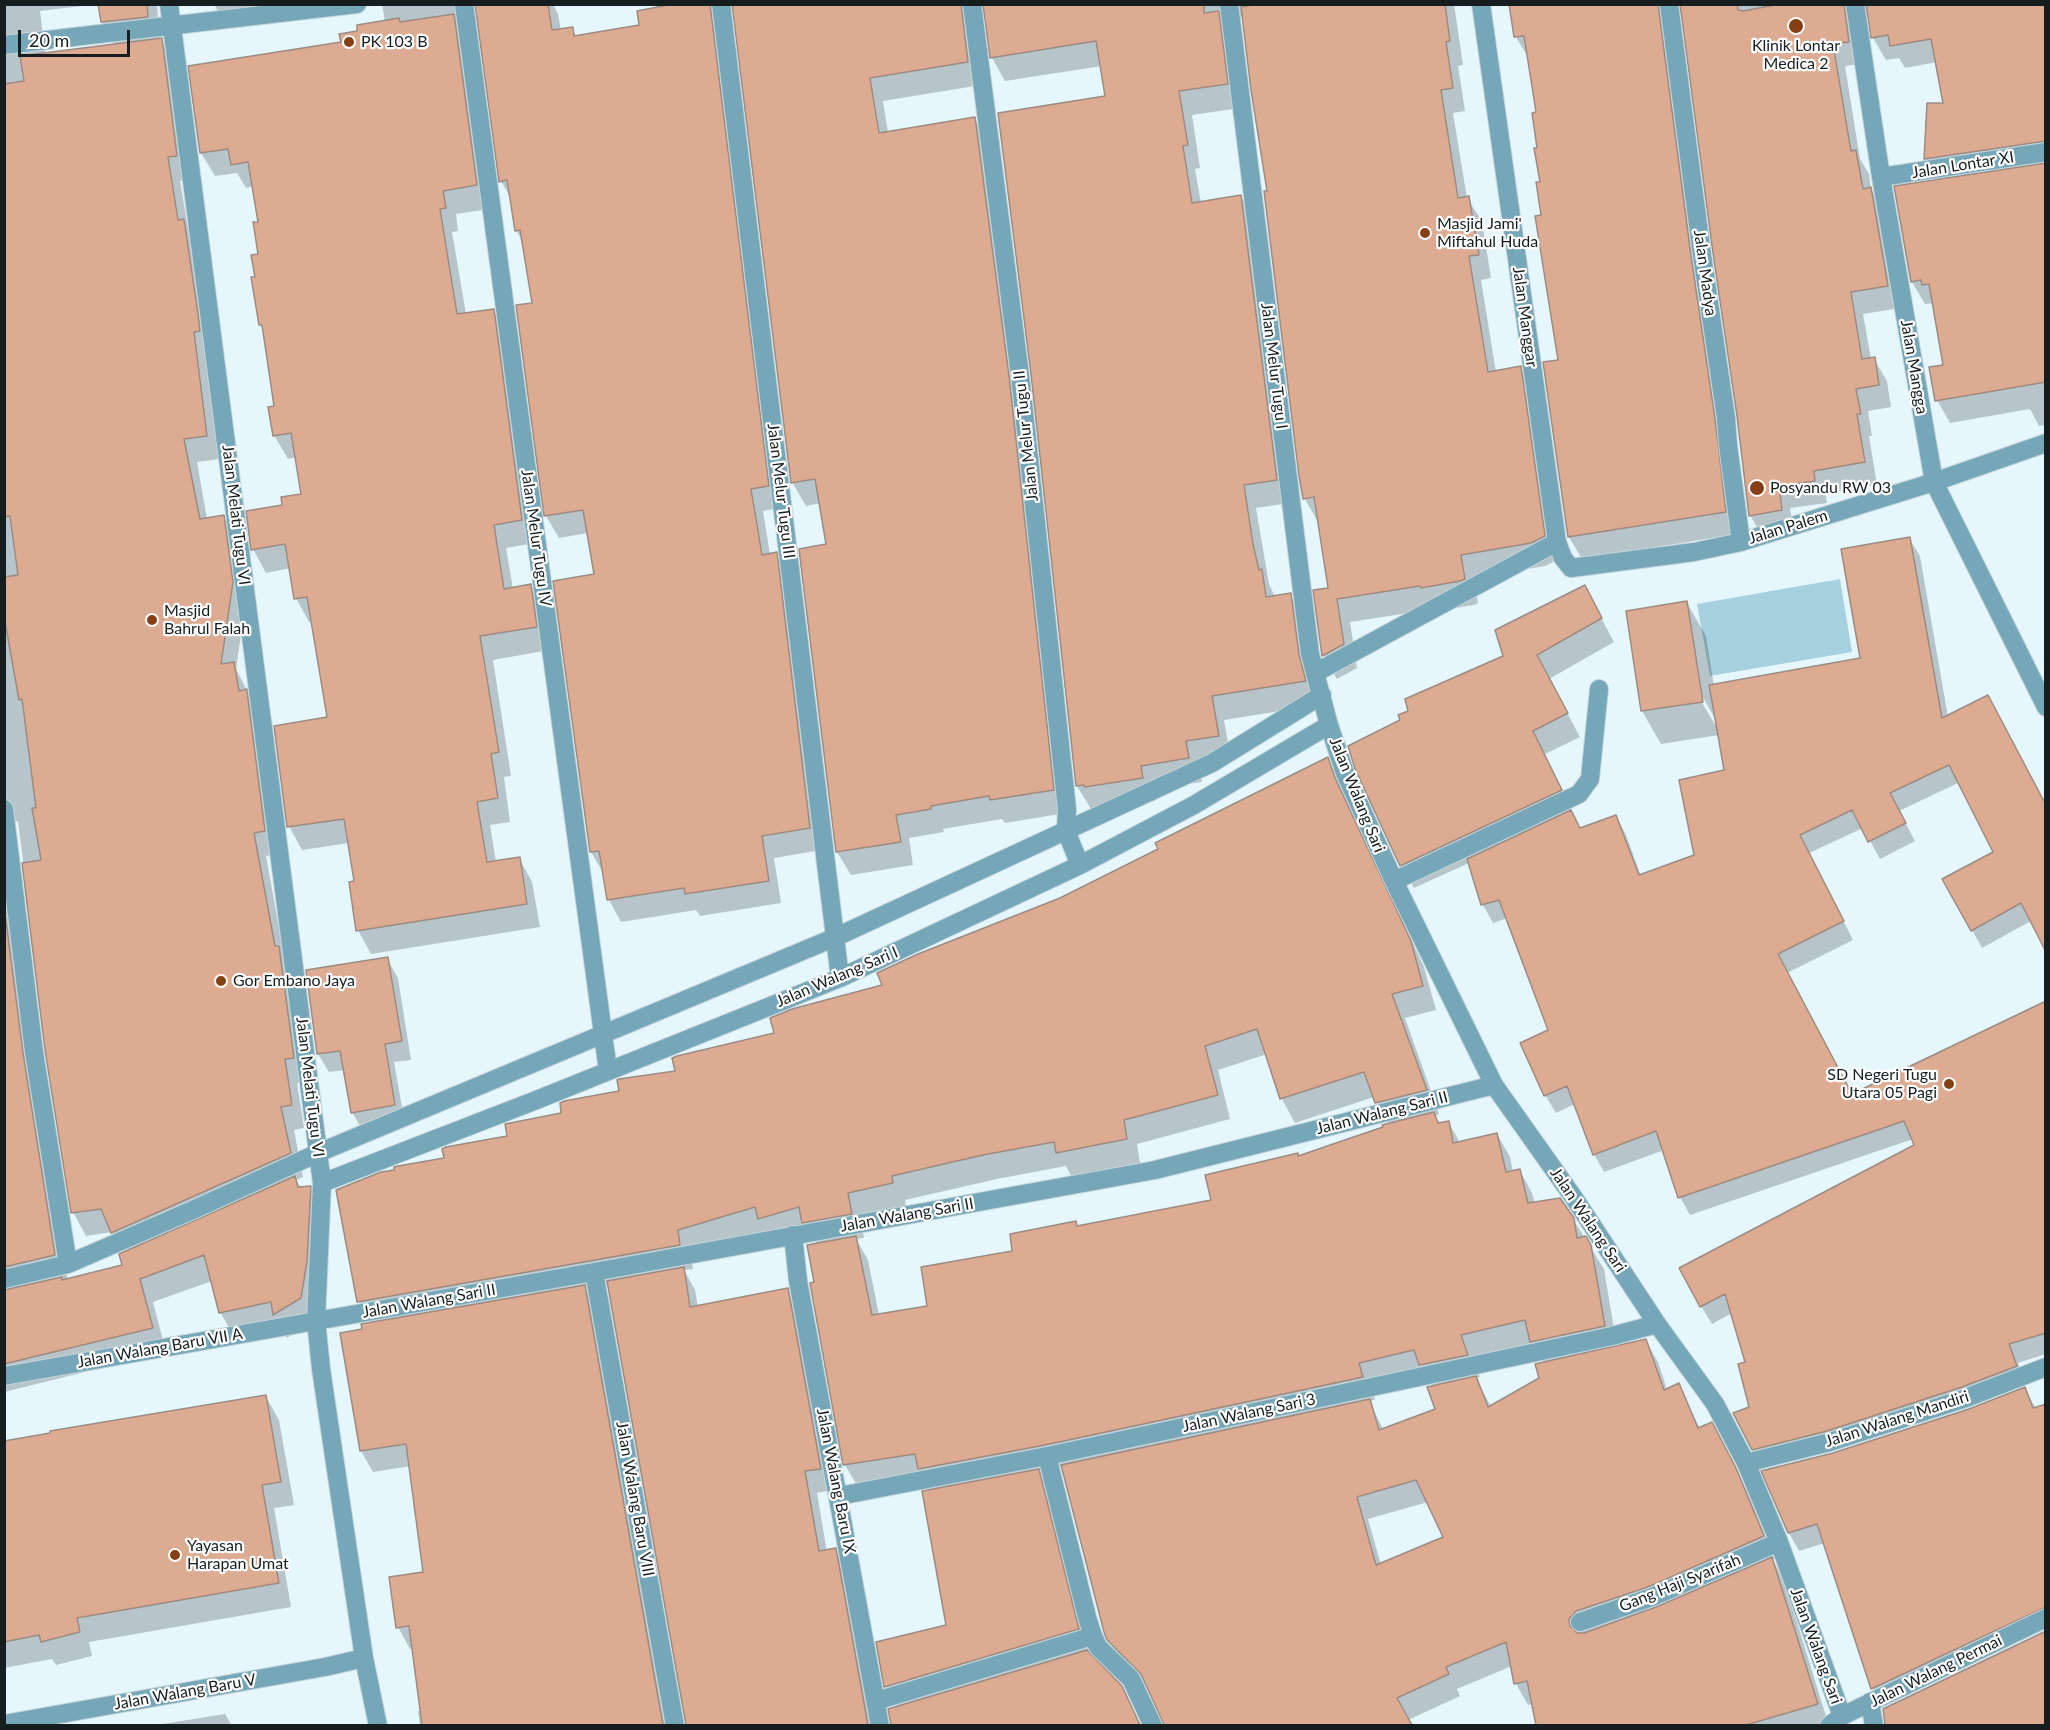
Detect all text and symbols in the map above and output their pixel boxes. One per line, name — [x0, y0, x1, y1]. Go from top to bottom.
marker: Klinik Lontar Medica 2 — [1787, 17, 1805, 35]
scale bar — [21, 18, 134, 56]
text: 20 m — [29, 29, 69, 51]
place label: PK 103 B — [361, 32, 428, 52]
marker: PK 103 B — [342, 35, 356, 49]
place label: Klinik Lontar Medica 2 — [1752, 36, 1840, 74]
street label: Jalan Lontar XI — [1911, 147, 2015, 183]
place label: Masjid Jami' Miftahul Huda — [1437, 214, 1538, 252]
marker: Masjid Jami' Miftahul Huda — [1418, 226, 1432, 240]
street label: Jalan Madya — [1689, 229, 1721, 317]
street label: Jalan Manggar — [1508, 266, 1542, 368]
street label: Jalan Melur Tugu I — [1257, 302, 1291, 430]
street label: Jalan Mangga — [1896, 318, 1932, 416]
street label: Jalan Melur Tugu II — [1010, 369, 1042, 503]
street label: Jalan Melur Tugu III — [763, 422, 799, 560]
street label: Jalan Melati Tugu VI — [218, 444, 254, 586]
street label: Jalan Melur Tugu IV — [517, 468, 555, 608]
place label: Posyandu RW 03 — [1770, 478, 1891, 498]
marker: Posyandu RW 03 — [1748, 479, 1766, 497]
street label: Jalan Palem — [1746, 506, 1830, 548]
place label: Masjid Bahrul Falah — [164, 601, 250, 639]
marker: Masjid Bahrul Falah — [145, 613, 159, 627]
street label: Jalan Walang Sari — [1325, 735, 1389, 855]
street label: Jalan Walang Sari I — [773, 943, 901, 1011]
place label: Gor Embano Jaya — [233, 971, 355, 991]
marker: Gor Embano Jaya — [214, 974, 228, 988]
street label: Jalan Melati Tugu VI — [292, 1016, 328, 1158]
place label: SD Negeri Tugu Utara 05 Pagi — [1827, 1065, 1937, 1103]
marker: SD Negeri Tugu Utara 05 Pagi — [1942, 1077, 1956, 1091]
street label: Jalan Walang Sari II — [1314, 1087, 1450, 1139]
street label: Jalan Walang Sari — [1546, 1164, 1630, 1276]
street label: Jalan Walang Sari II — [839, 1194, 975, 1236]
street label: Jalan Walang Sari II — [361, 1280, 497, 1322]
street label: Jalan Walang Baru VII A — [76, 1324, 244, 1372]
street label: Jalan Walang Mandiri — [1823, 1387, 1971, 1451]
street label: Jalan Walang Sari 3 — [1181, 1390, 1317, 1436]
street label: Jalan Walang Baru IX — [812, 1407, 860, 1555]
street label: Jalan Walang Baru VIII — [612, 1420, 658, 1578]
place label: Yayasan Harapan Umat — [187, 1536, 289, 1574]
marker: Yayasan Harapan Umat — [168, 1548, 182, 1562]
street label: Gang Haji Syarifah — [1617, 1550, 1743, 1616]
street label: Jalan Walang Sari — [1786, 1585, 1846, 1707]
street label: Jalan Walang Permai — [1867, 1631, 2005, 1711]
street label: Jalan Walang Baru V — [113, 1670, 257, 1714]

